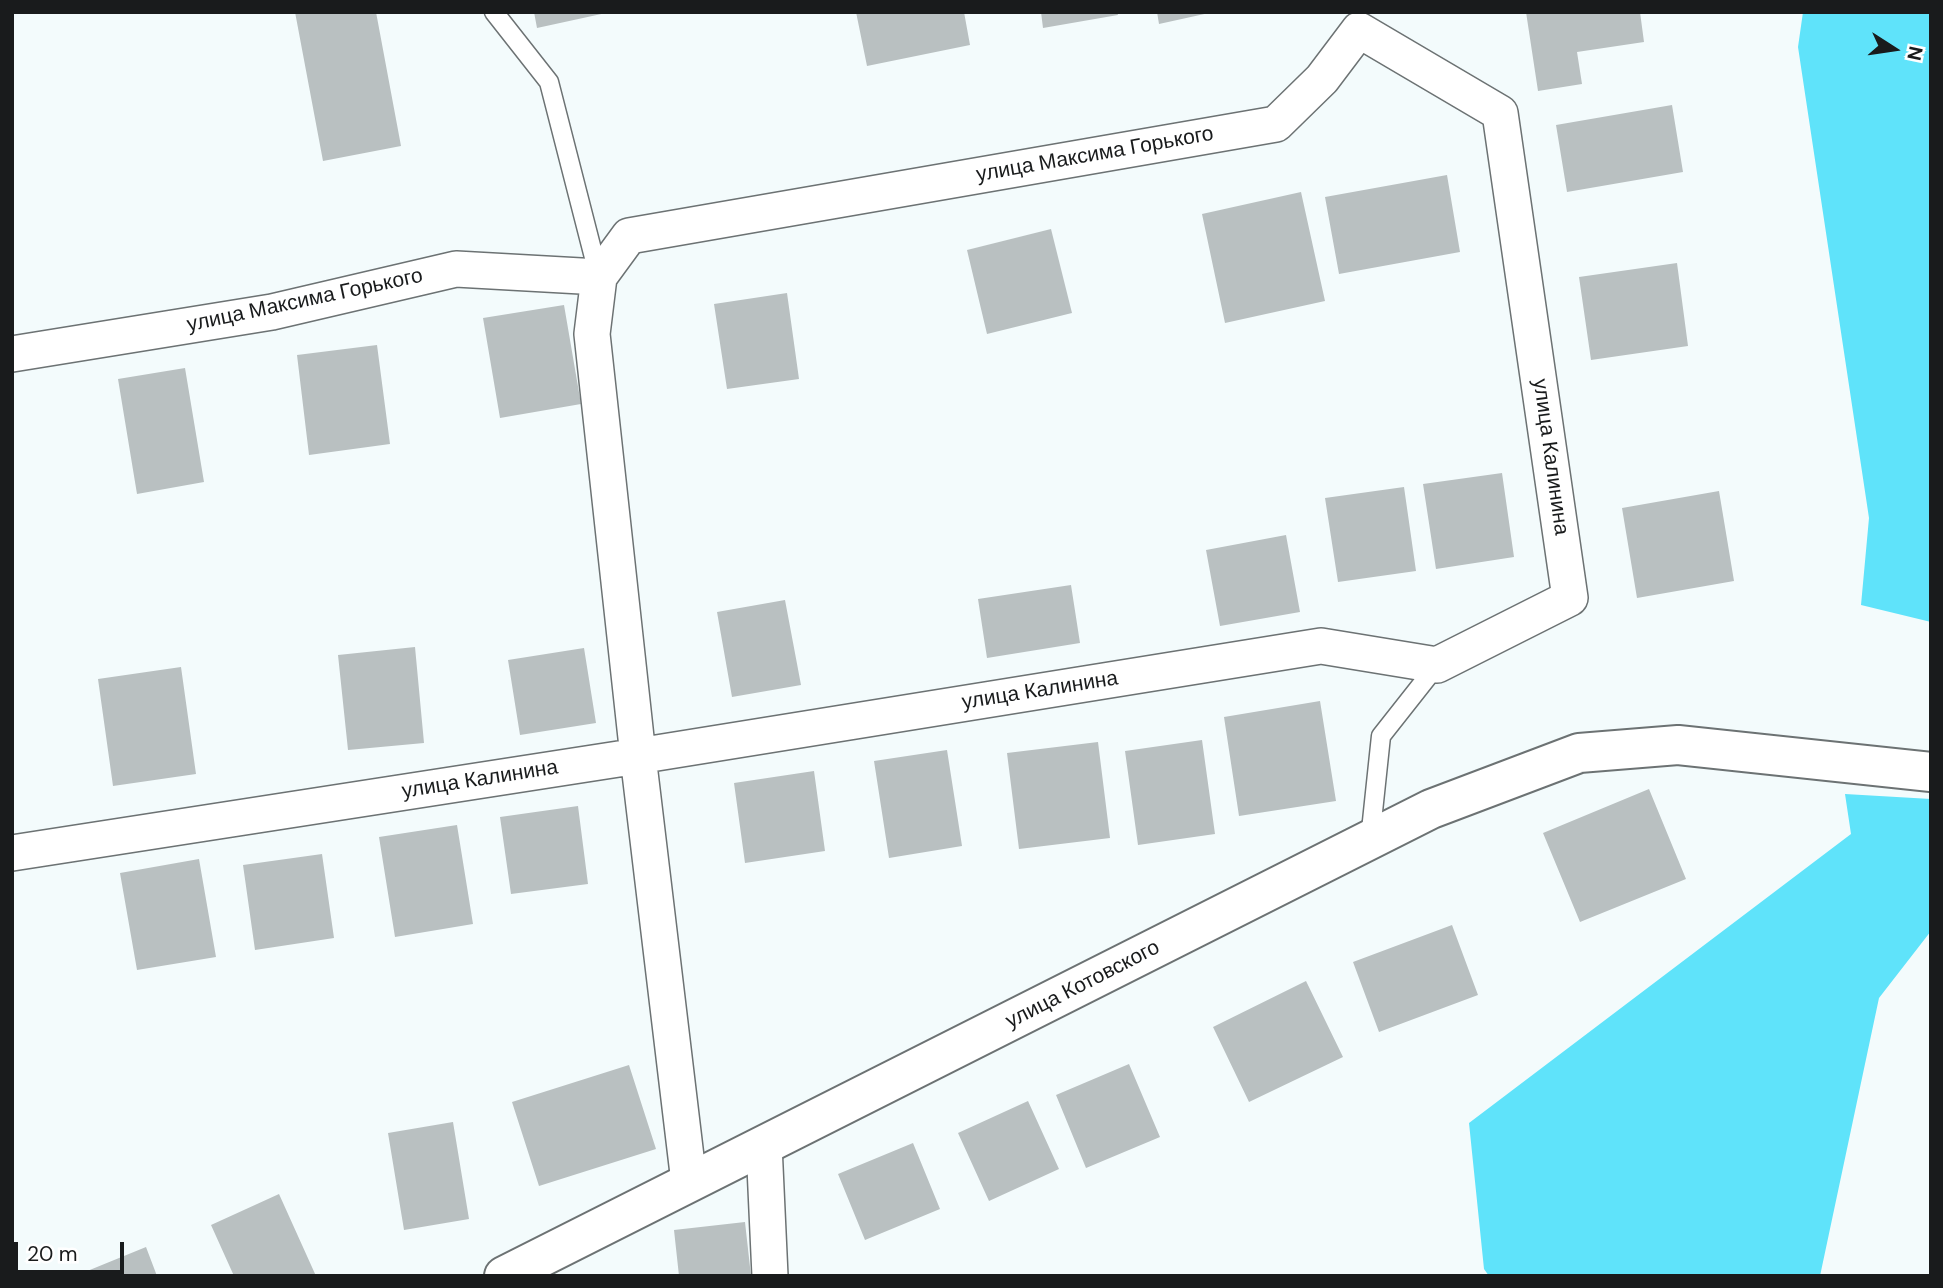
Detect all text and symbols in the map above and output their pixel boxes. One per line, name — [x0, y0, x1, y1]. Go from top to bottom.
north arrow — [1859, 14, 1929, 84]
text: N — [1901, 44, 1929, 63]
street label: улица Максима Горького — [974, 122, 1216, 188]
street label: улица Максима Горького — [185, 264, 425, 338]
street label: улица Калинина — [1527, 377, 1573, 537]
street label: улица Калинина — [960, 666, 1120, 716]
street label: улица Калинина — [400, 755, 560, 805]
street label: улица Котовского — [1002, 935, 1164, 1035]
scale bar — [18, 1228, 128, 1272]
text: 20 m — [27, 1240, 78, 1268]

